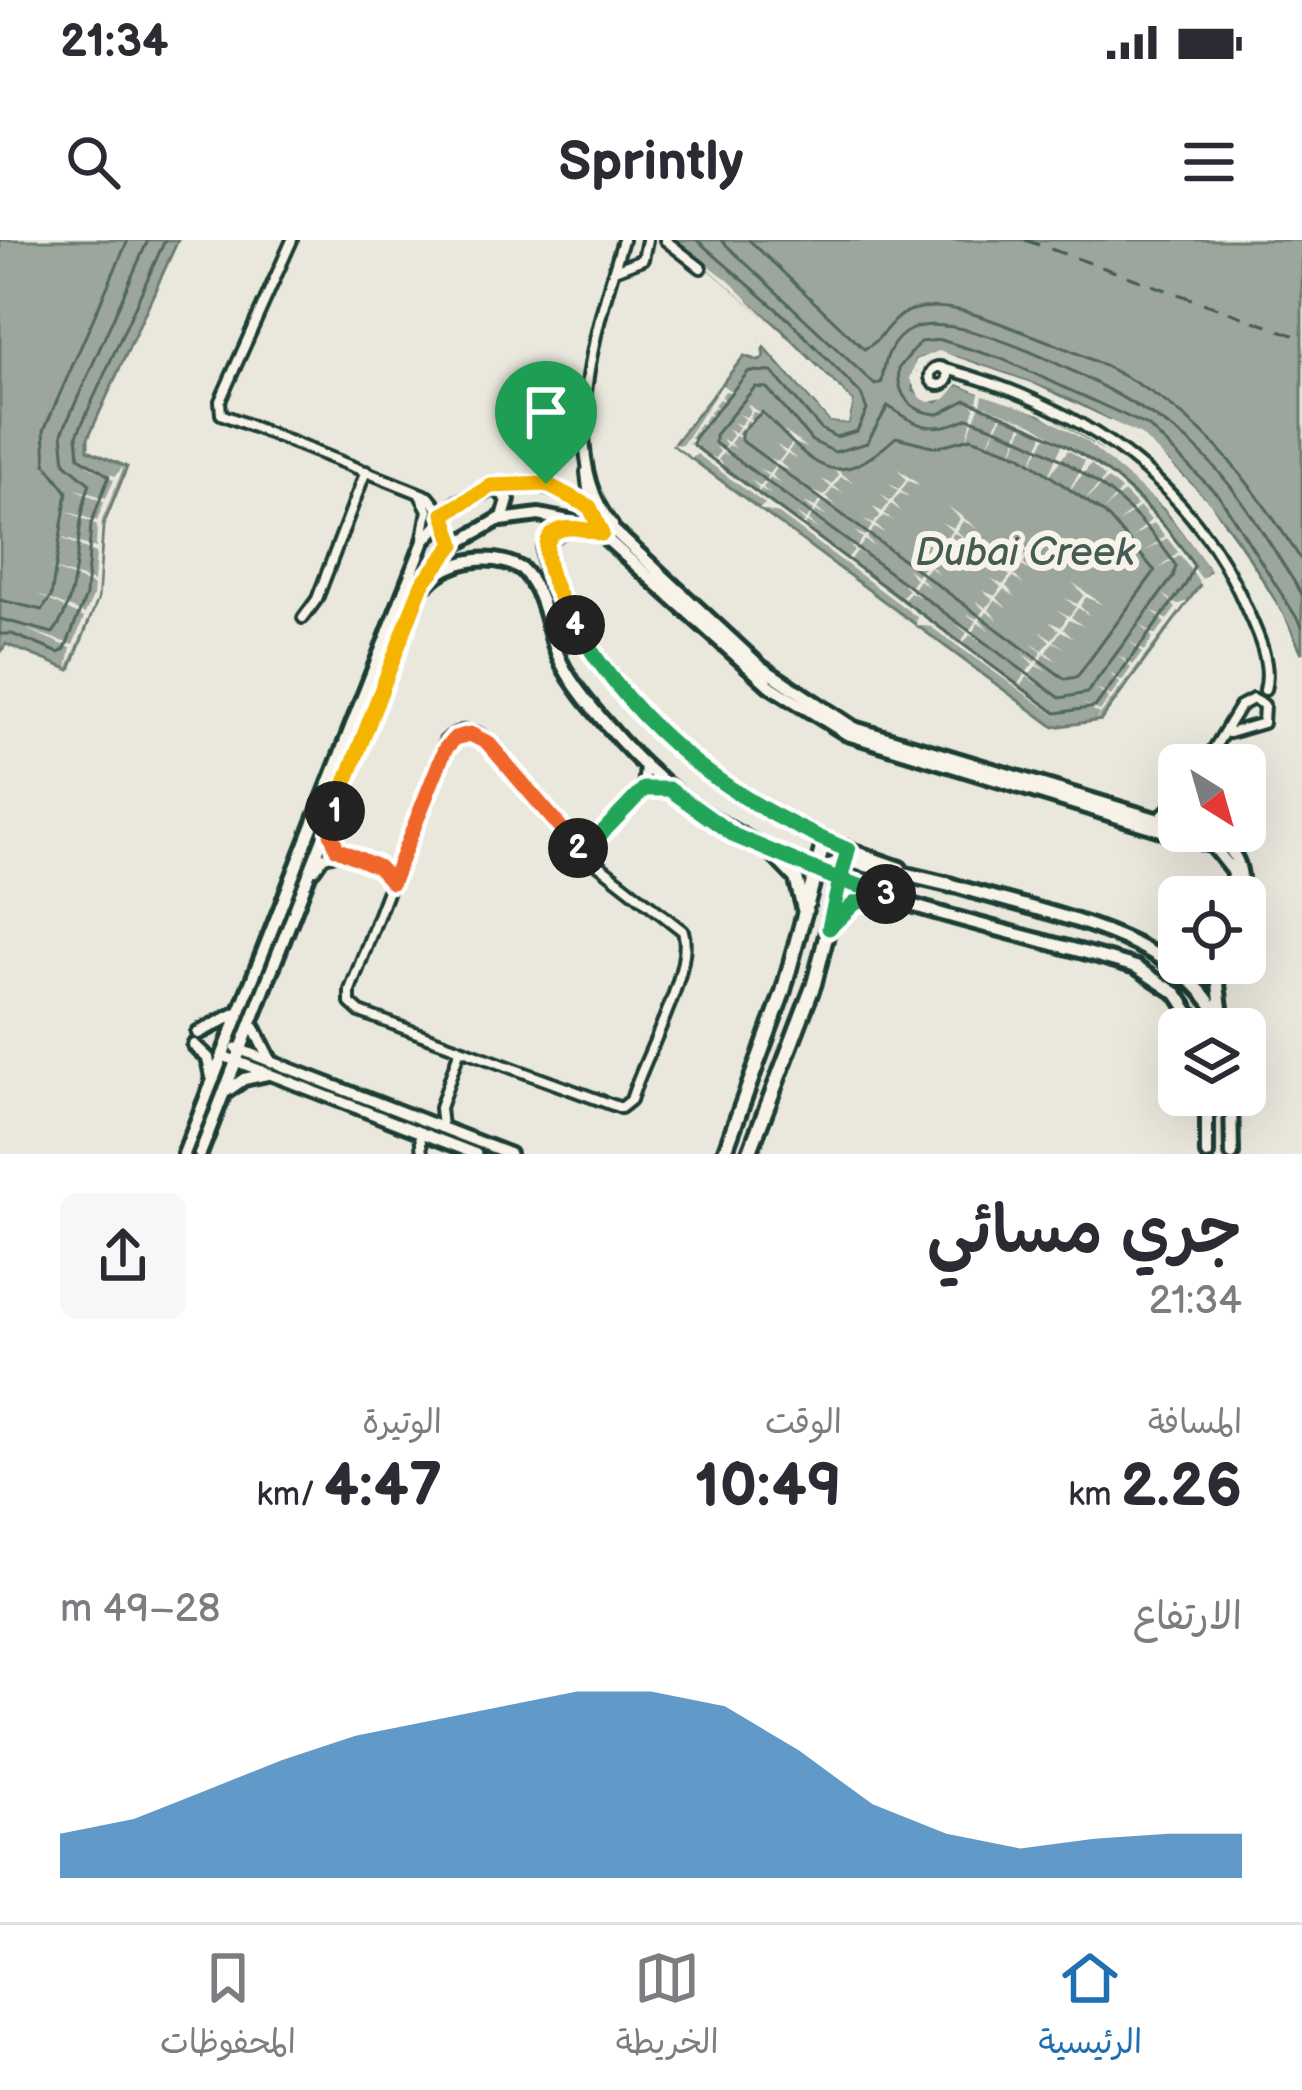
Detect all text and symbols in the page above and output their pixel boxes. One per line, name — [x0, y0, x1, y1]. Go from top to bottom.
text: 21:34 — [60, 15, 169, 70]
icon: search — [60, 129, 126, 195]
icon: menu — [1176, 129, 1242, 195]
text: Sprintly — [559, 130, 744, 195]
pin — [495, 361, 597, 484]
icon: arrive — [513, 379, 579, 445]
water label: Dubai Creek — [915, 530, 1135, 577]
pin: 4 — [545, 595, 605, 655]
text: 4 — [565, 605, 585, 645]
north arrow — [1158, 744, 1266, 852]
map controls — [1158, 744, 1266, 1116]
pin: 1 — [305, 781, 365, 841]
text: 1 — [328, 791, 342, 831]
pin: 2 — [548, 818, 608, 878]
text: 2 — [568, 828, 588, 868]
pin: 3 — [856, 864, 916, 924]
text: 3 — [876, 874, 896, 914]
button: locate — [1158, 876, 1266, 984]
button: layers — [1158, 1008, 1266, 1116]
button: share — [60, 1193, 186, 1319]
text: جري مسائي — [927, 1193, 1242, 1272]
text: 21:34 — [1149, 1278, 1242, 1325]
text: الوتيرة — [362, 1403, 442, 1443]
text: الوقت — [765, 1403, 842, 1443]
text: المسافة — [1148, 1403, 1242, 1443]
text: 4:47 — [324, 1451, 442, 1523]
text: 10:49 — [694, 1451, 842, 1523]
text: 2.26 — [1121, 1451, 1242, 1523]
text: /km — [257, 1475, 324, 1515]
text: km — [1068, 1475, 1121, 1515]
text: 28–49 m — [60, 1586, 221, 1633]
text: الارتفاع — [1133, 1594, 1242, 1641]
tab: المحفوظات — [160, 1945, 296, 2071]
tab: الخريطة — [616, 1945, 719, 2071]
tab: الرئيسية — [1038, 1945, 1142, 2071]

